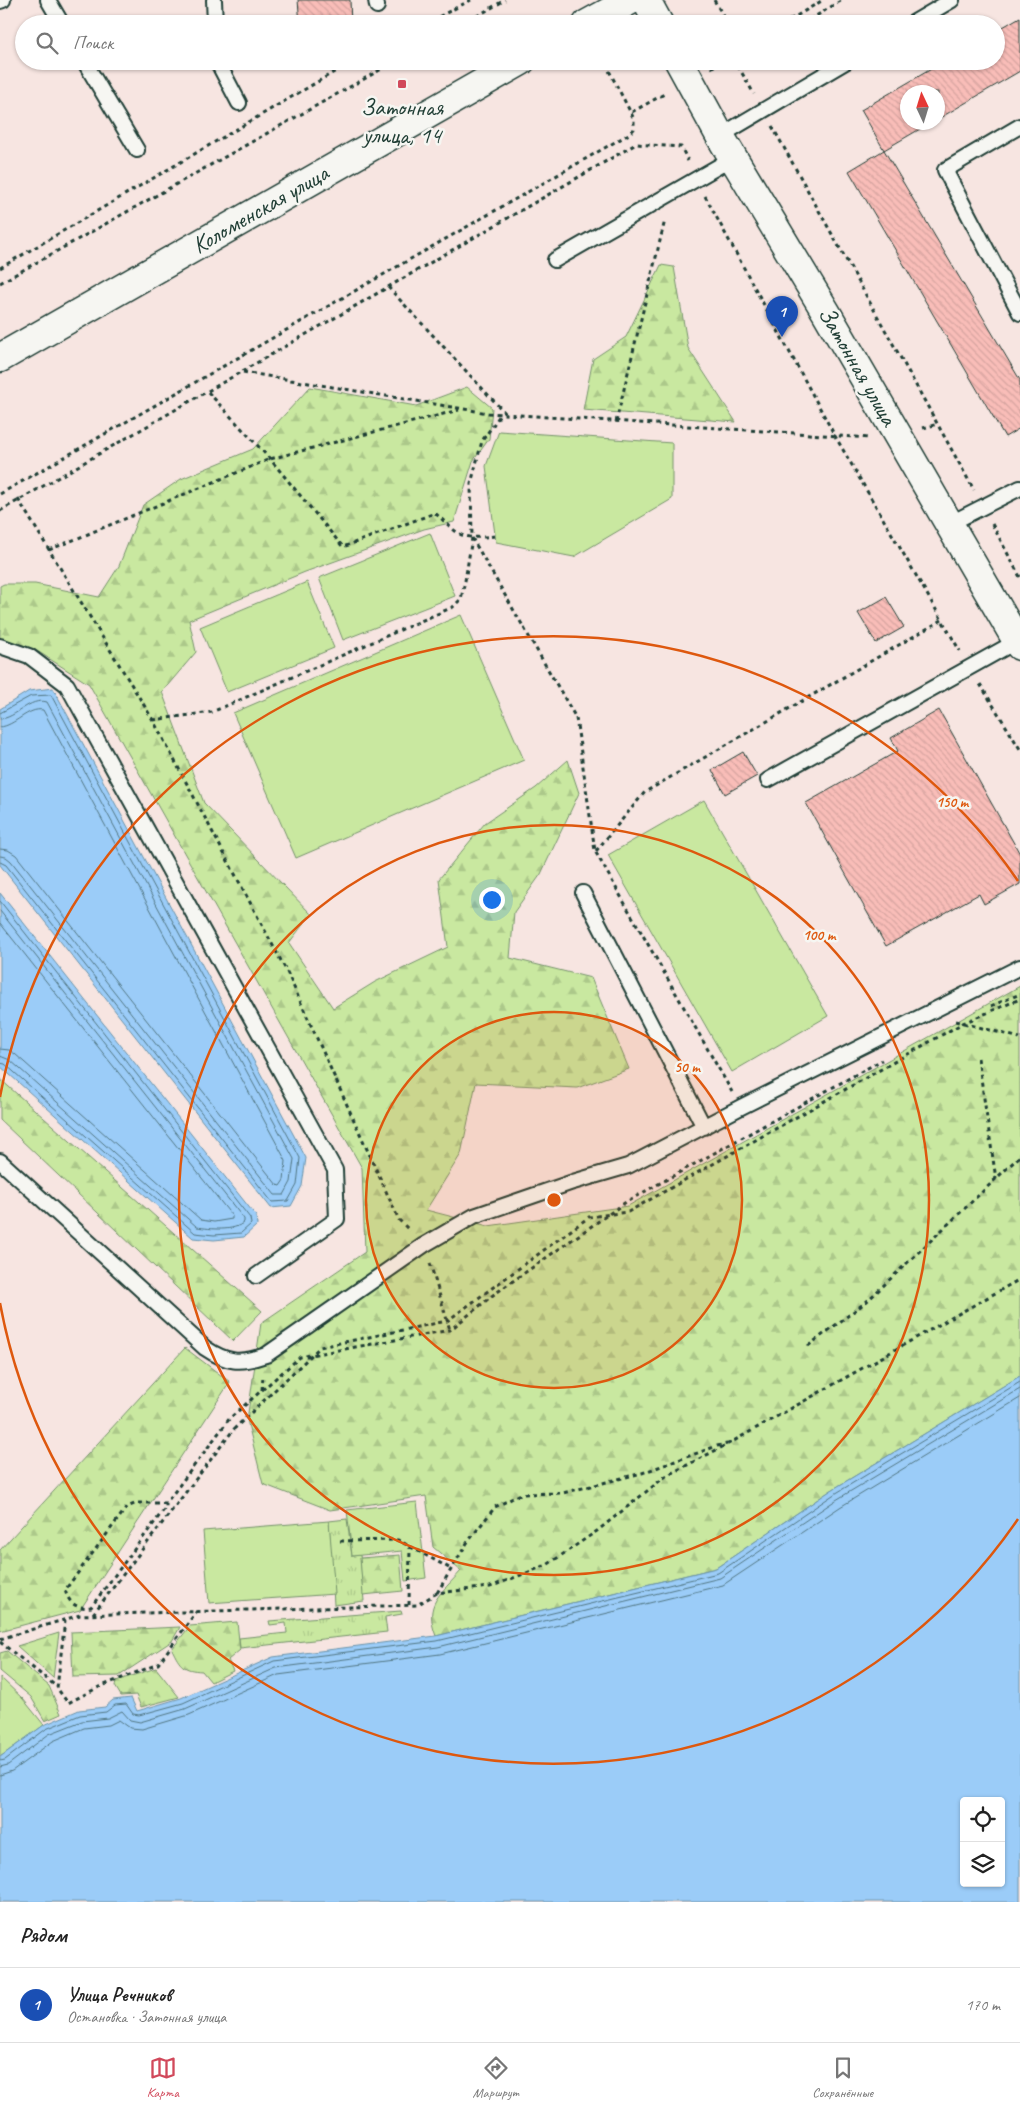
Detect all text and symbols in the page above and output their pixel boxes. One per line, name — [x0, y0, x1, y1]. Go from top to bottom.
search box — [15, 15, 1005, 70]
icon: search — [33, 29, 61, 57]
text: Поиск — [73, 31, 113, 55]
marker: Затонная улица, 14 — [396, 78, 408, 90]
north arrow — [900, 85, 945, 130]
place label: Затонная улица, 14 — [361, 92, 444, 150]
street label: Коломенская улица — [186, 157, 335, 260]
pin: 1 — [766, 296, 798, 337]
street label: Затонная улица — [812, 301, 905, 432]
text: 150 m — [936, 793, 970, 812]
your location — [479, 887, 505, 913]
text: 100 m — [803, 926, 837, 945]
text: 50 m — [674, 1058, 701, 1077]
centre of rings — [545, 1191, 563, 1209]
map controls — [960, 1797, 1005, 1887]
button: locate — [960, 1797, 1005, 1842]
button: layers — [960, 1842, 1005, 1887]
text: Рядом — [20, 1922, 67, 1948]
text: Улица Речников — [67, 1983, 172, 2007]
text: 1 — [32, 1995, 40, 2015]
text: 170 m — [966, 1995, 1000, 2015]
text: Остановка · Затонная улица — [67, 2007, 226, 2027]
tab: Карта — [147, 2054, 179, 2101]
tab: Маршрут — [473, 2054, 519, 2101]
tab: Сохранённые — [812, 2054, 873, 2101]

